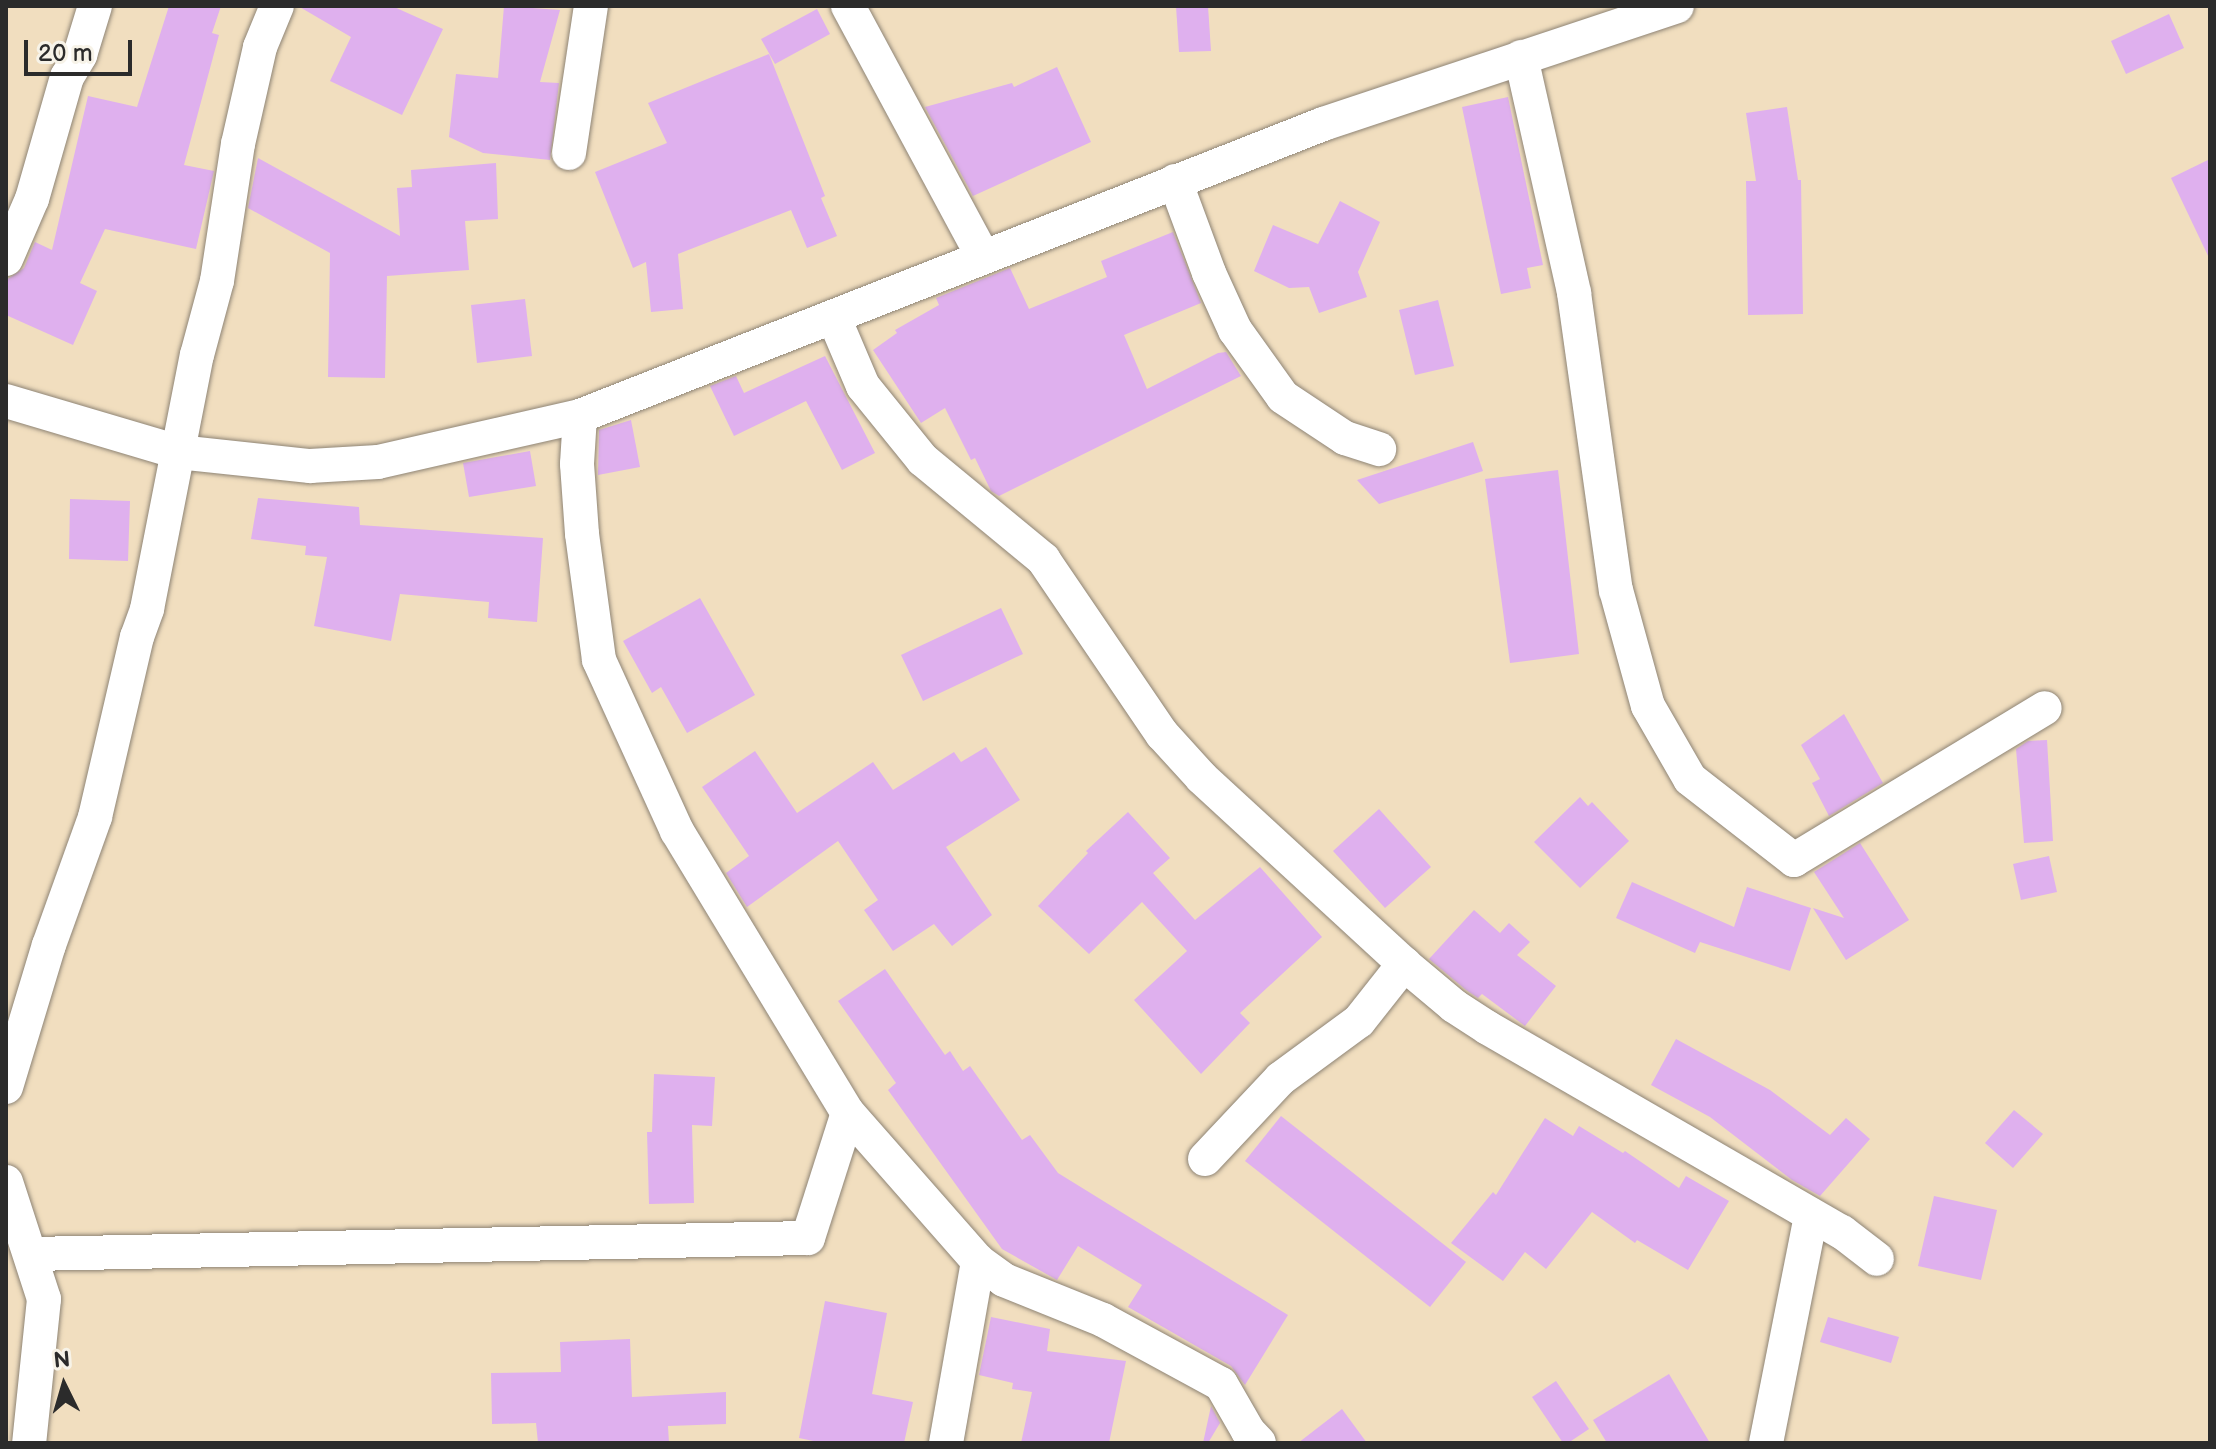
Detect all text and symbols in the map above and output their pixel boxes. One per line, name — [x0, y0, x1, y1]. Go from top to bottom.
scale bar — [28, 24, 136, 74]
text: 20 m — [38, 39, 93, 68]
north arrow — [24, 1345, 104, 1425]
text: N — [52, 1346, 71, 1375]

